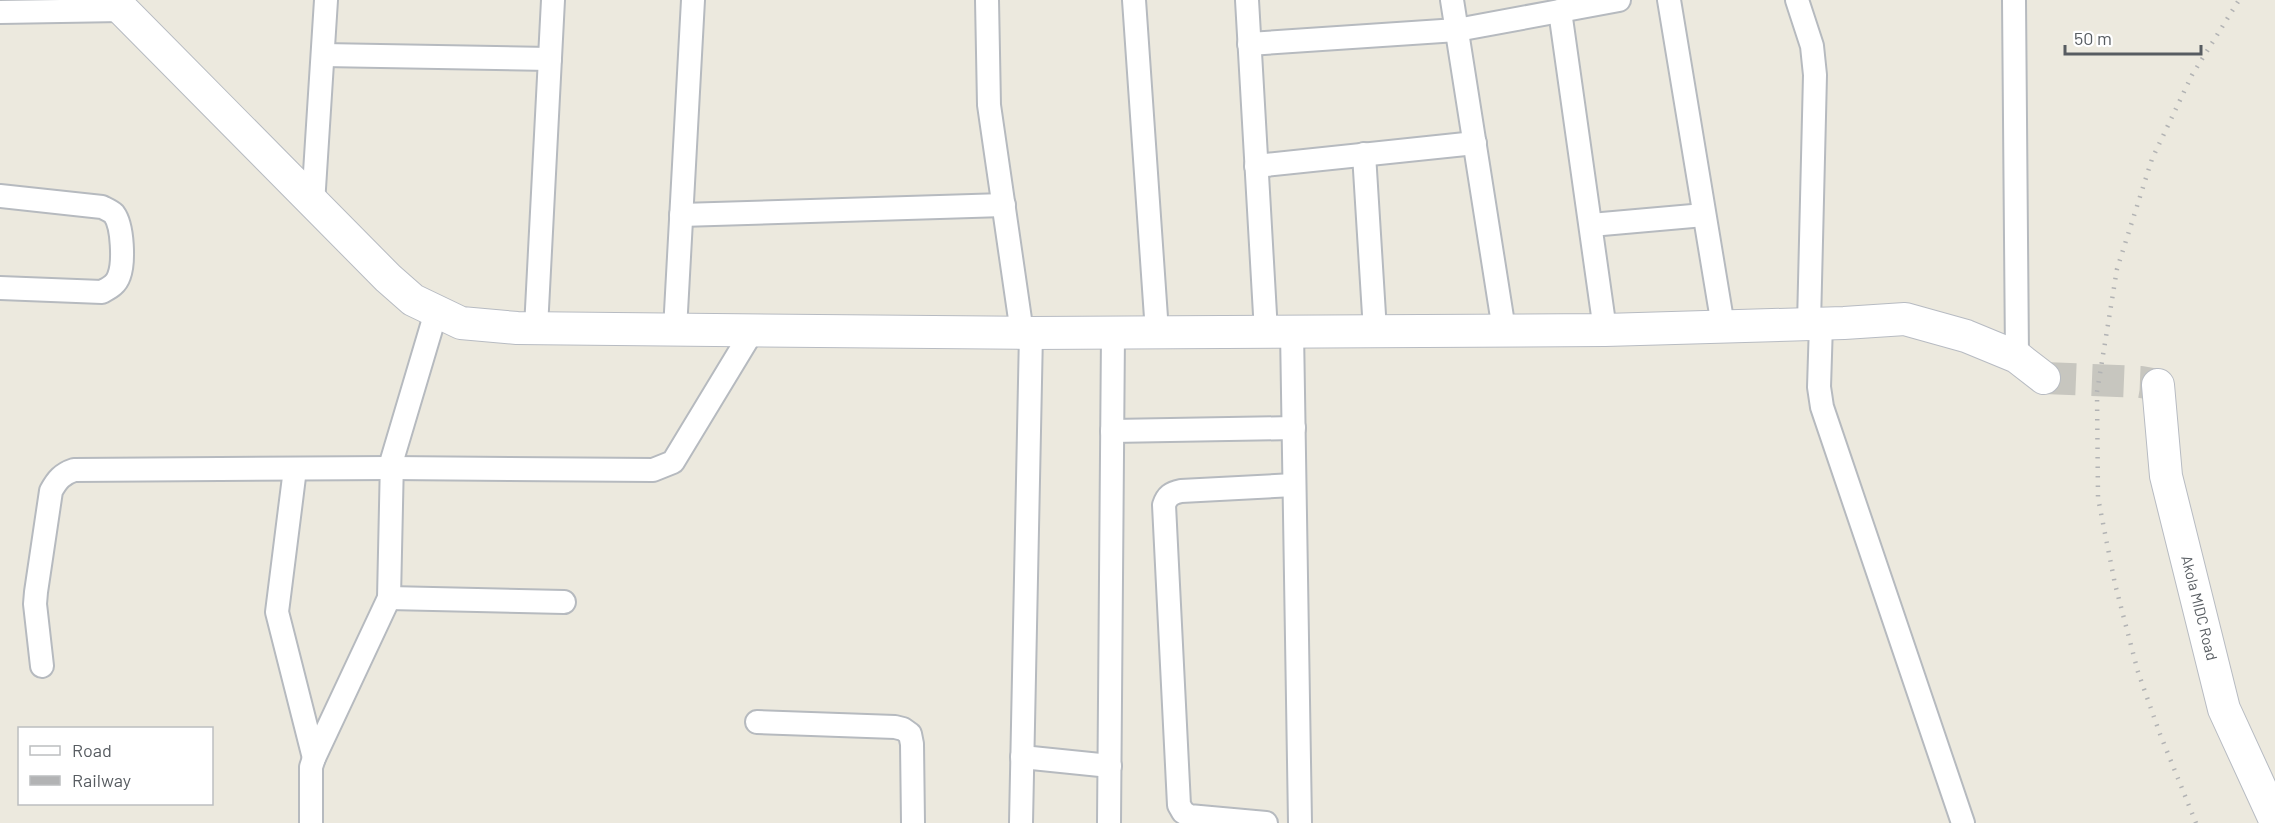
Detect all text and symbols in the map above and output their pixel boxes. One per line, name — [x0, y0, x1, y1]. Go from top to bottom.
scale bar — [2065, 18, 2202, 56]
text: 50 m — [2074, 27, 2112, 49]
street label: Akola MIDC Road — [2178, 553, 2222, 662]
legend — [18, 727, 213, 805]
text: Road — [72, 739, 112, 761]
text: Railway — [72, 769, 131, 791]

